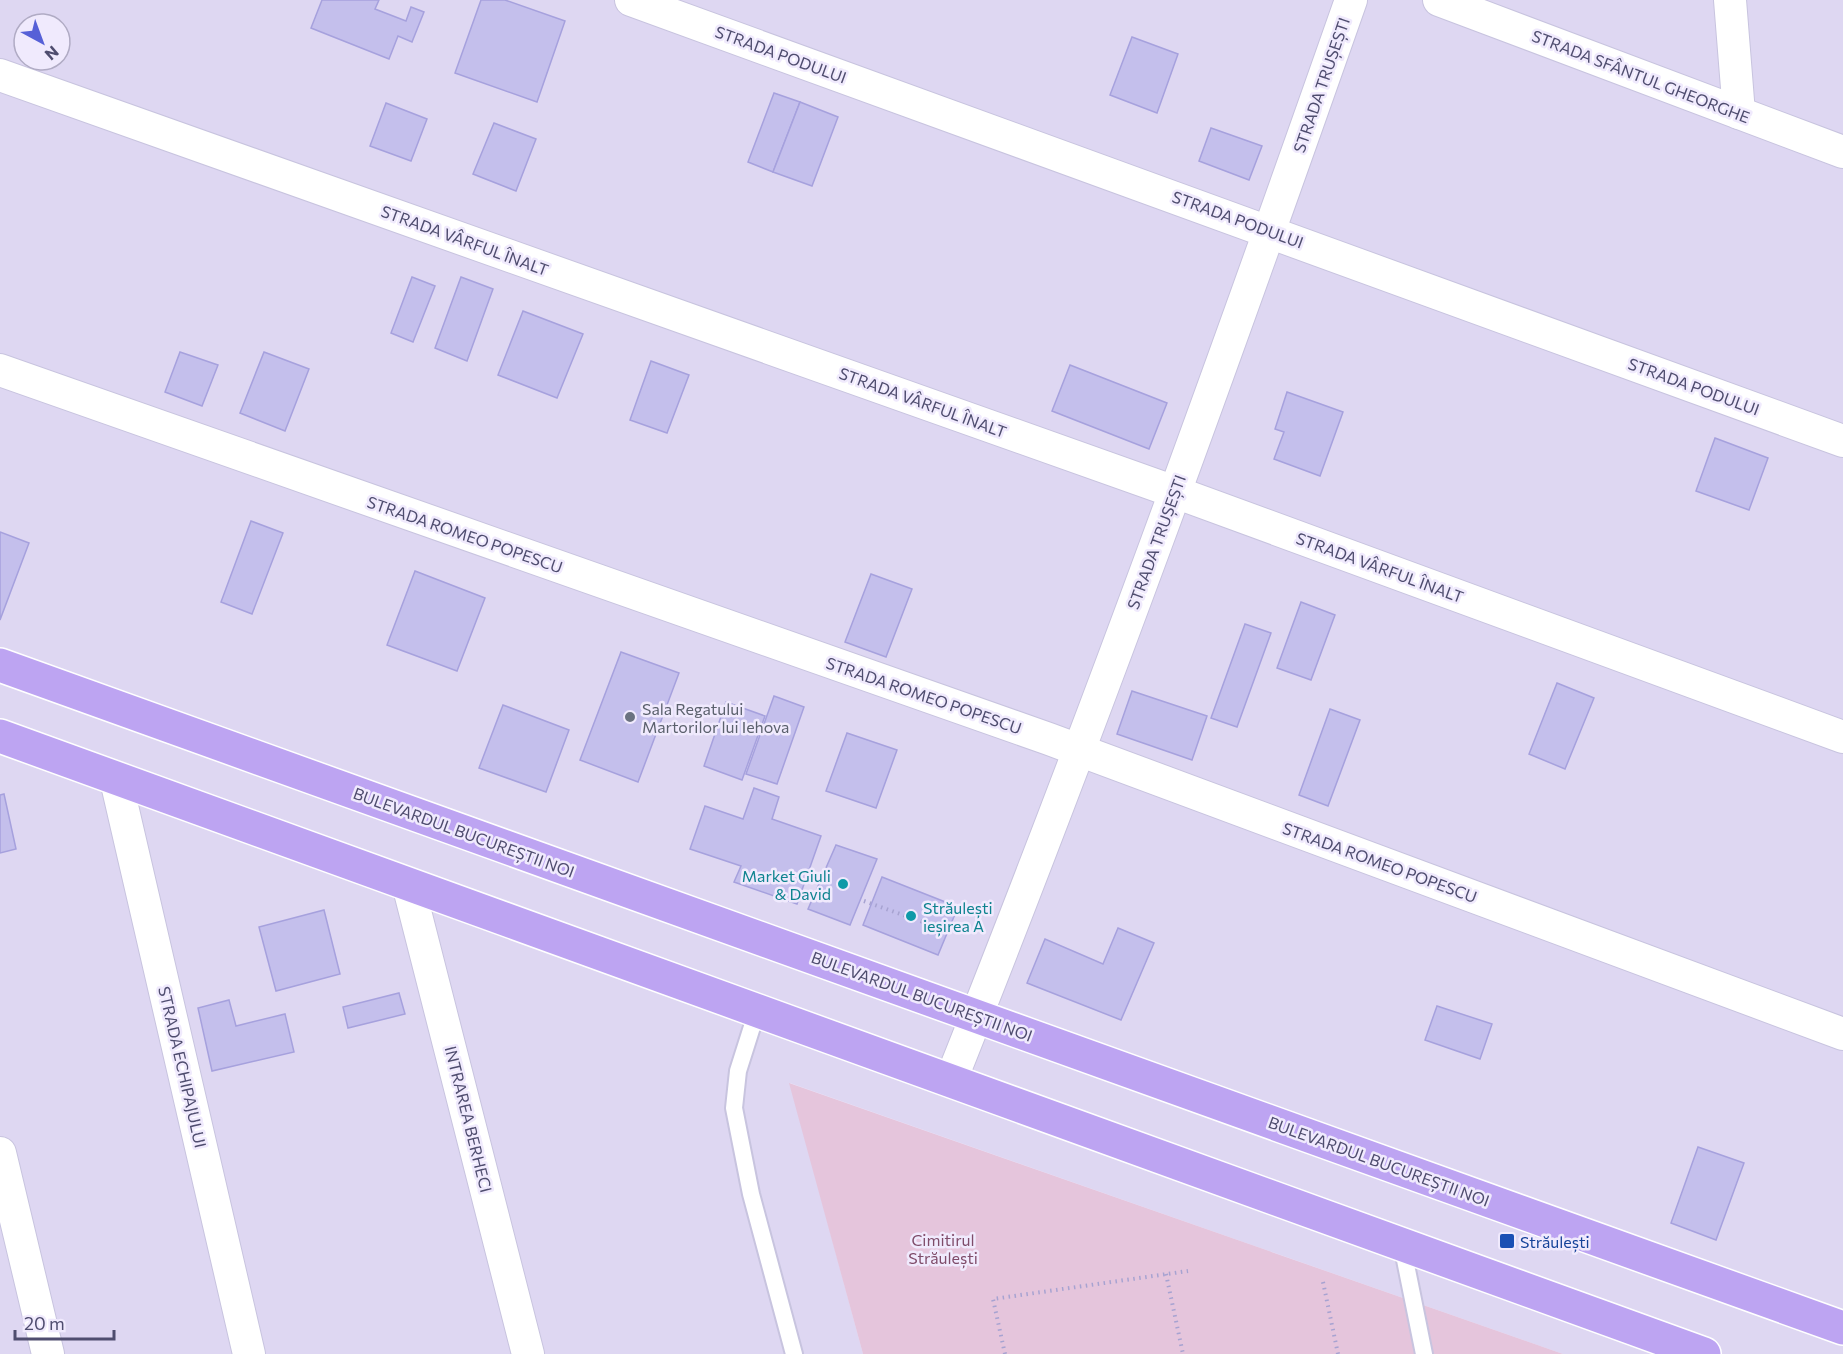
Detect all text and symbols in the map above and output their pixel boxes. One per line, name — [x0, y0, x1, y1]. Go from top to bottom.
north arrow — [12, 12, 72, 72]
street label: STRADA TRUȘEȘTI — [1289, 15, 1355, 156]
street label: STRADA PODULUI — [713, 21, 849, 87]
street label: STRADA SFÂNTUL GHEORGHE — [1529, 26, 1753, 126]
text: N — [41, 43, 63, 65]
street label: STRADA PODULUI — [1170, 186, 1306, 252]
street label: STRADA VÂRFUL ÎNALT — [379, 201, 551, 279]
street label: STRADA PODULUI — [1626, 353, 1762, 419]
street label: STRADA VÂRFUL ÎNALT — [837, 363, 1009, 441]
street label: STRADA TRUȘEȘTI — [1123, 472, 1191, 613]
street label: STRADA ROMEO POPESCU — [365, 492, 565, 576]
street label: STRADA VÂRFUL ÎNALT — [1294, 528, 1466, 606]
street label: STRADA ROMEO POPESCU — [824, 653, 1024, 737]
place label: Sala Regatului Martorilor lui Iehova — [642, 699, 789, 736]
marker: Sala Regatului Martorilor lui Iehova — [623, 710, 637, 724]
street label: BULEVARDUL BUCUREȘTII NOI — [350, 783, 577, 883]
street label: STRADA ROMEO POPESCU — [1280, 818, 1480, 906]
place label: Market Giuli & David — [742, 866, 831, 903]
marker: Market Giuli & David — [836, 877, 850, 891]
place label: Străulești ieșirea A — [923, 898, 993, 937]
marker: Străulești ieșirea A — [904, 909, 918, 923]
street label: BULEVARDUL BUCUREȘTII NOI — [808, 947, 1035, 1047]
street label: STRADA ECHIPAJULUI — [155, 984, 211, 1150]
street label: INTRAREA BERHECI — [442, 1044, 496, 1194]
street label: BULEVARDUL BUCUREȘTII NOI — [1265, 1112, 1492, 1212]
park label: Cimitirul Străulești — [908, 1230, 978, 1269]
marker: Străulești — [1498, 1232, 1516, 1250]
place label: Străulești — [1520, 1232, 1590, 1253]
scale bar — [15, 1303, 114, 1341]
text: 20 m — [24, 1312, 65, 1334]

